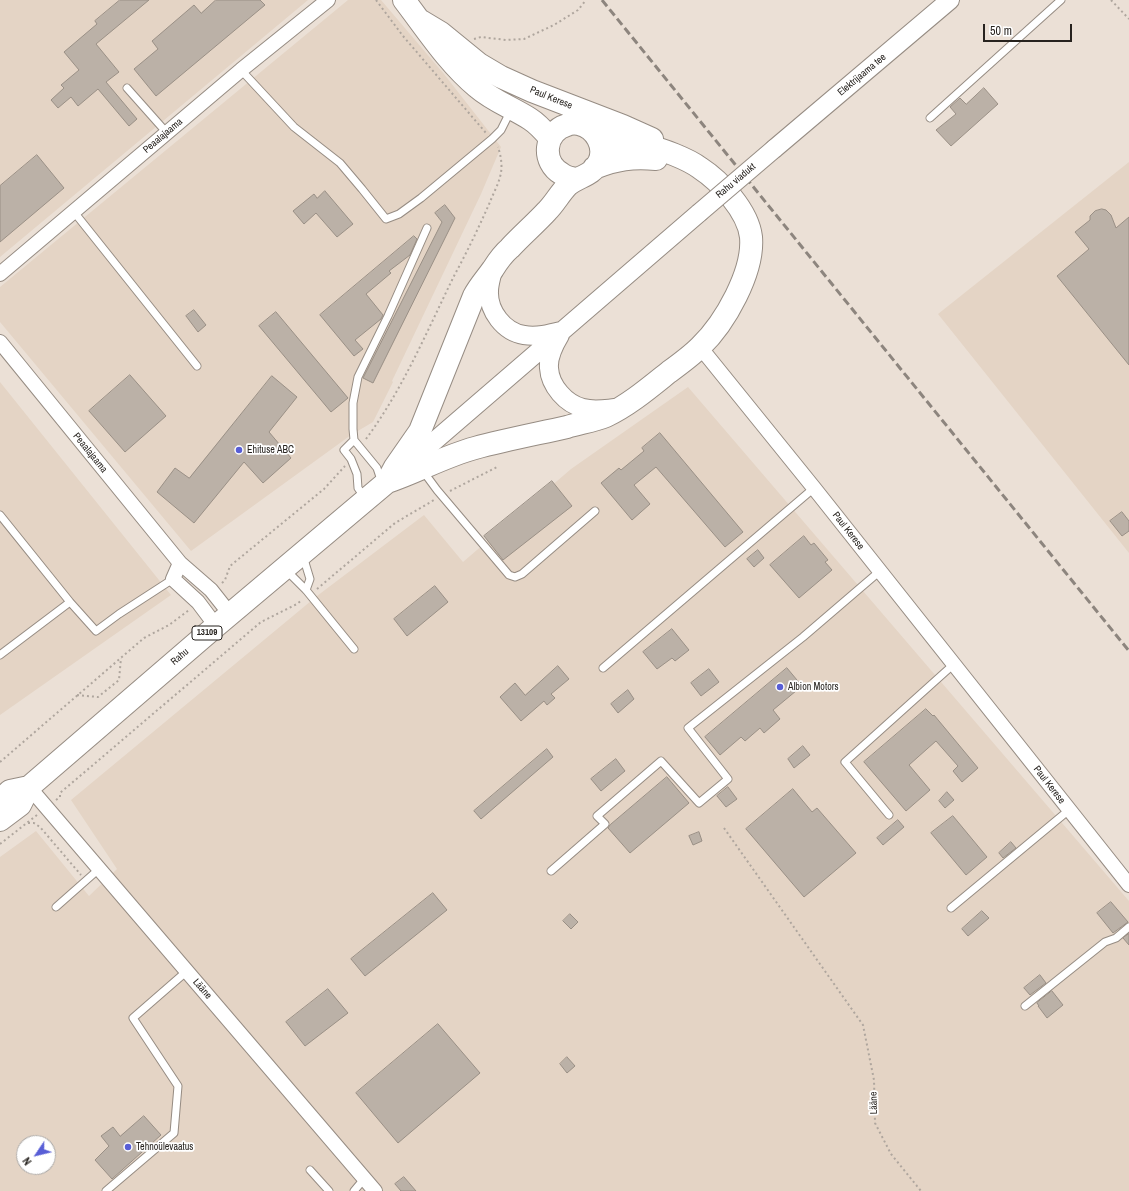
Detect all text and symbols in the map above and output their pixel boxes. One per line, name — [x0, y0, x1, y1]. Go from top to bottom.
scale bar — [985, 16, 1074, 42]
text: 50 m — [990, 23, 1012, 39]
street label: Elektrijaama tee — [835, 51, 889, 99]
street label: Paul Kerese — [528, 84, 574, 112]
street label: Peaalajaama — [141, 116, 185, 156]
street label: Rahu viadukt — [714, 161, 758, 201]
street label: Peaalajaama — [70, 431, 110, 475]
place label: Ehituse ABC — [247, 444, 294, 456]
marker: Ehituse ABC — [234, 445, 244, 455]
street label: Paul Kerese — [830, 510, 866, 552]
road number: 13109 — [192, 626, 222, 640]
street label: Rahu — [169, 646, 191, 668]
place label: Albion Motors — [788, 681, 839, 693]
marker: Albion Motors — [775, 682, 785, 692]
street label: Paul Kerese — [1031, 764, 1067, 806]
street label: Lääne — [190, 976, 214, 1002]
street label: Lääne — [868, 1091, 880, 1115]
north arrow — [16, 1135, 56, 1175]
place label: Tehnoülevaatus — [136, 1141, 193, 1153]
marker: Tehnoülevaatus — [123, 1142, 133, 1152]
text: N — [19, 1155, 35, 1168]

